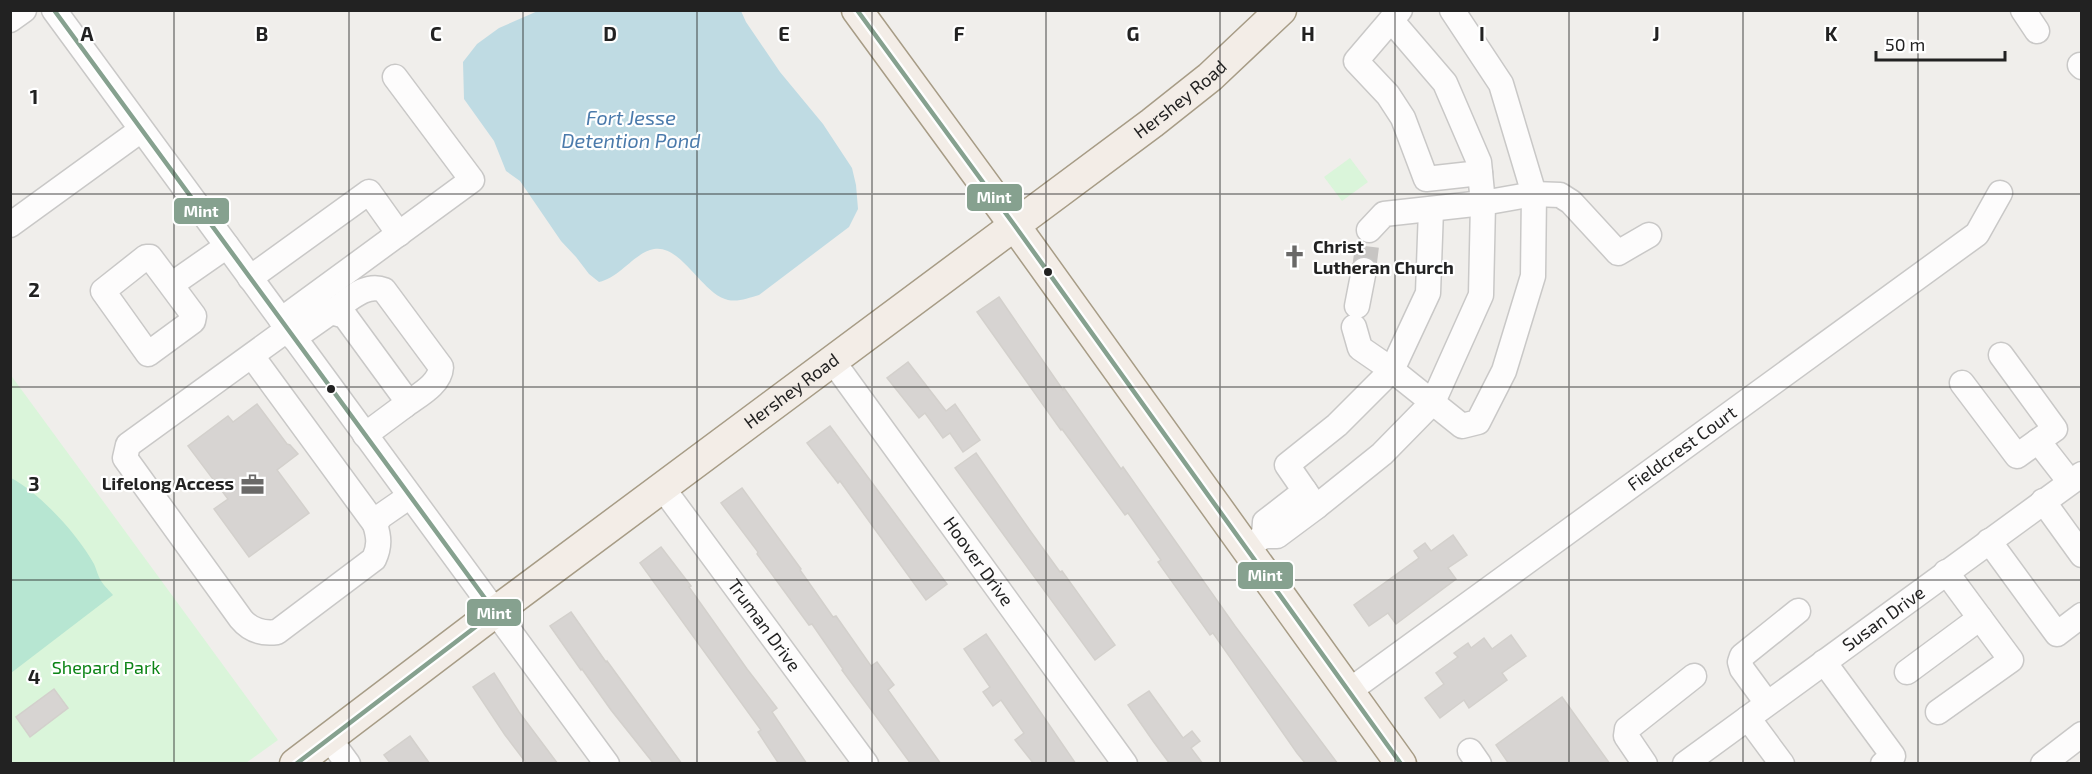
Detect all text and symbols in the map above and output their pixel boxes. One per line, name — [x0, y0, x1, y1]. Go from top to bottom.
text: A — [80, 21, 94, 45]
text: B — [256, 21, 268, 45]
text: C — [430, 21, 442, 45]
text: D — [603, 21, 617, 45]
text: E — [778, 21, 790, 45]
text: F — [953, 21, 965, 45]
text: G — [1127, 21, 1139, 45]
text: H — [1301, 21, 1315, 45]
text: I — [1479, 21, 1485, 45]
text: J — [1652, 21, 1660, 45]
text: K — [1825, 21, 1838, 45]
scale bar — [1876, 24, 2005, 62]
text: 50 m — [1885, 33, 1925, 55]
street label: Hershey Road — [1129, 55, 1231, 143]
text: 1 — [30, 84, 38, 108]
water label: Fort Jesse Detention Pond — [561, 105, 701, 152]
line badge: Mint — [966, 183, 1023, 212]
text: Mint — [976, 187, 1012, 206]
line badge: Mint — [173, 197, 230, 225]
text: Mint — [183, 201, 219, 220]
place label: Christ Lutheran Church — [1313, 235, 1454, 278]
church icon: Christ Lutheran Church — [1282, 244, 1308, 270]
unlabelled marker — [1042, 266, 1054, 278]
text: 2 — [28, 277, 40, 301]
street label: Hershey Road — [739, 348, 843, 433]
unlabelled marker — [325, 383, 337, 395]
street label: Fieldcrest Court — [1623, 401, 1741, 495]
text: 3 — [28, 471, 40, 495]
office icon: Lifelong Access — [239, 471, 265, 497]
place label: Lifelong Access — [102, 472, 234, 494]
street label: Hoover Drive — [939, 512, 1019, 610]
line badge: Mint — [1237, 561, 1294, 590]
text: Mint — [1247, 565, 1283, 584]
street label: Truman Drive — [724, 574, 806, 675]
street label: Susan Drive — [1838, 581, 1929, 655]
line badge: Mint — [466, 598, 522, 627]
text: Mint — [476, 603, 512, 622]
park label: Shepard Park — [52, 656, 160, 678]
text: 4 — [28, 664, 41, 688]

